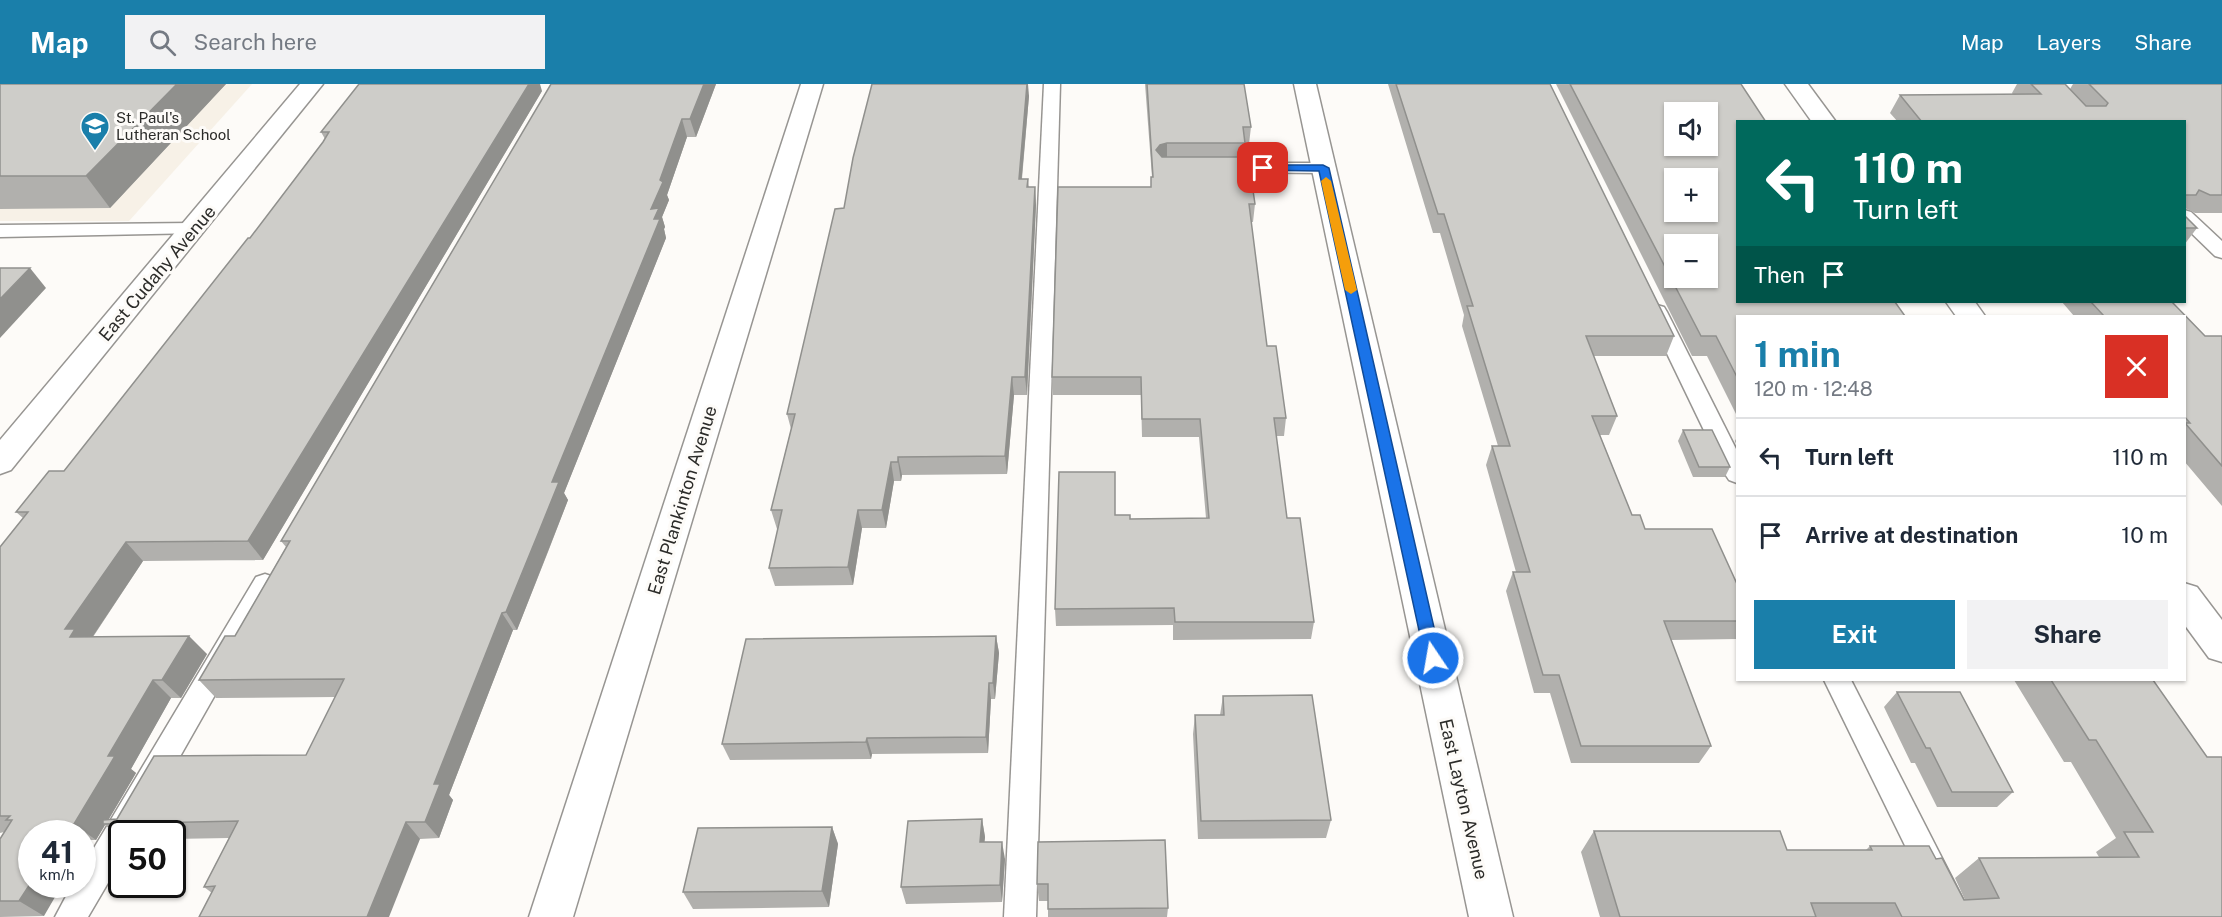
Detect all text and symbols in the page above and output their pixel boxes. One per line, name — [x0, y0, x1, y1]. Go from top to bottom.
search box — [125, 15, 545, 69]
text: Map — [30, 26, 89, 59]
icon: search — [146, 26, 179, 59]
text: Search here — [194, 29, 317, 55]
text: Map — [1961, 30, 2004, 55]
text: Layers — [2037, 30, 2101, 55]
text: Share — [2134, 30, 2192, 55]
map controls — [1664, 102, 1718, 288]
button: sound — [1664, 102, 1718, 156]
place label: St. Paul's Lutheran School — [116, 109, 231, 143]
school or university icon: St. Paul's Lutheran School — [79, 110, 111, 152]
pin — [1237, 142, 1288, 193]
text: 110 m — [1853, 143, 1963, 192]
icon: left — [1754, 144, 1832, 222]
icon: arrive — [1246, 151, 1279, 184]
button: + — [1664, 168, 1718, 222]
text: Turn left — [1853, 193, 1959, 225]
street label: East Cudahy Avenue — [94, 201, 220, 345]
button: − — [1664, 234, 1718, 288]
icon: arrive — [1817, 258, 1850, 291]
text: Then — [1754, 262, 1805, 288]
text: 1 min — [1754, 333, 1841, 375]
button: close — [2105, 335, 2168, 398]
text: 120 m · 12:48 — [1754, 377, 1873, 401]
street label: East Plankinton Avenue — [643, 403, 721, 597]
icon: left — [1754, 441, 1787, 474]
text: Turn left — [1805, 444, 1894, 470]
text: 110 m — [2112, 444, 2168, 470]
icon: arrive — [1754, 519, 1787, 552]
text: Arrive at destination — [1805, 522, 2018, 548]
text: 10 m — [2121, 522, 2168, 548]
button: Exit — [1754, 600, 1955, 669]
button: Share — [1967, 600, 2168, 669]
position arrow — [1401, 626, 1465, 690]
street label: East Layton Avenue — [1435, 717, 1493, 881]
speed limit sign: 50 — [108, 820, 186, 898]
text: 41 — [41, 834, 73, 870]
text: km/h — [39, 866, 75, 883]

